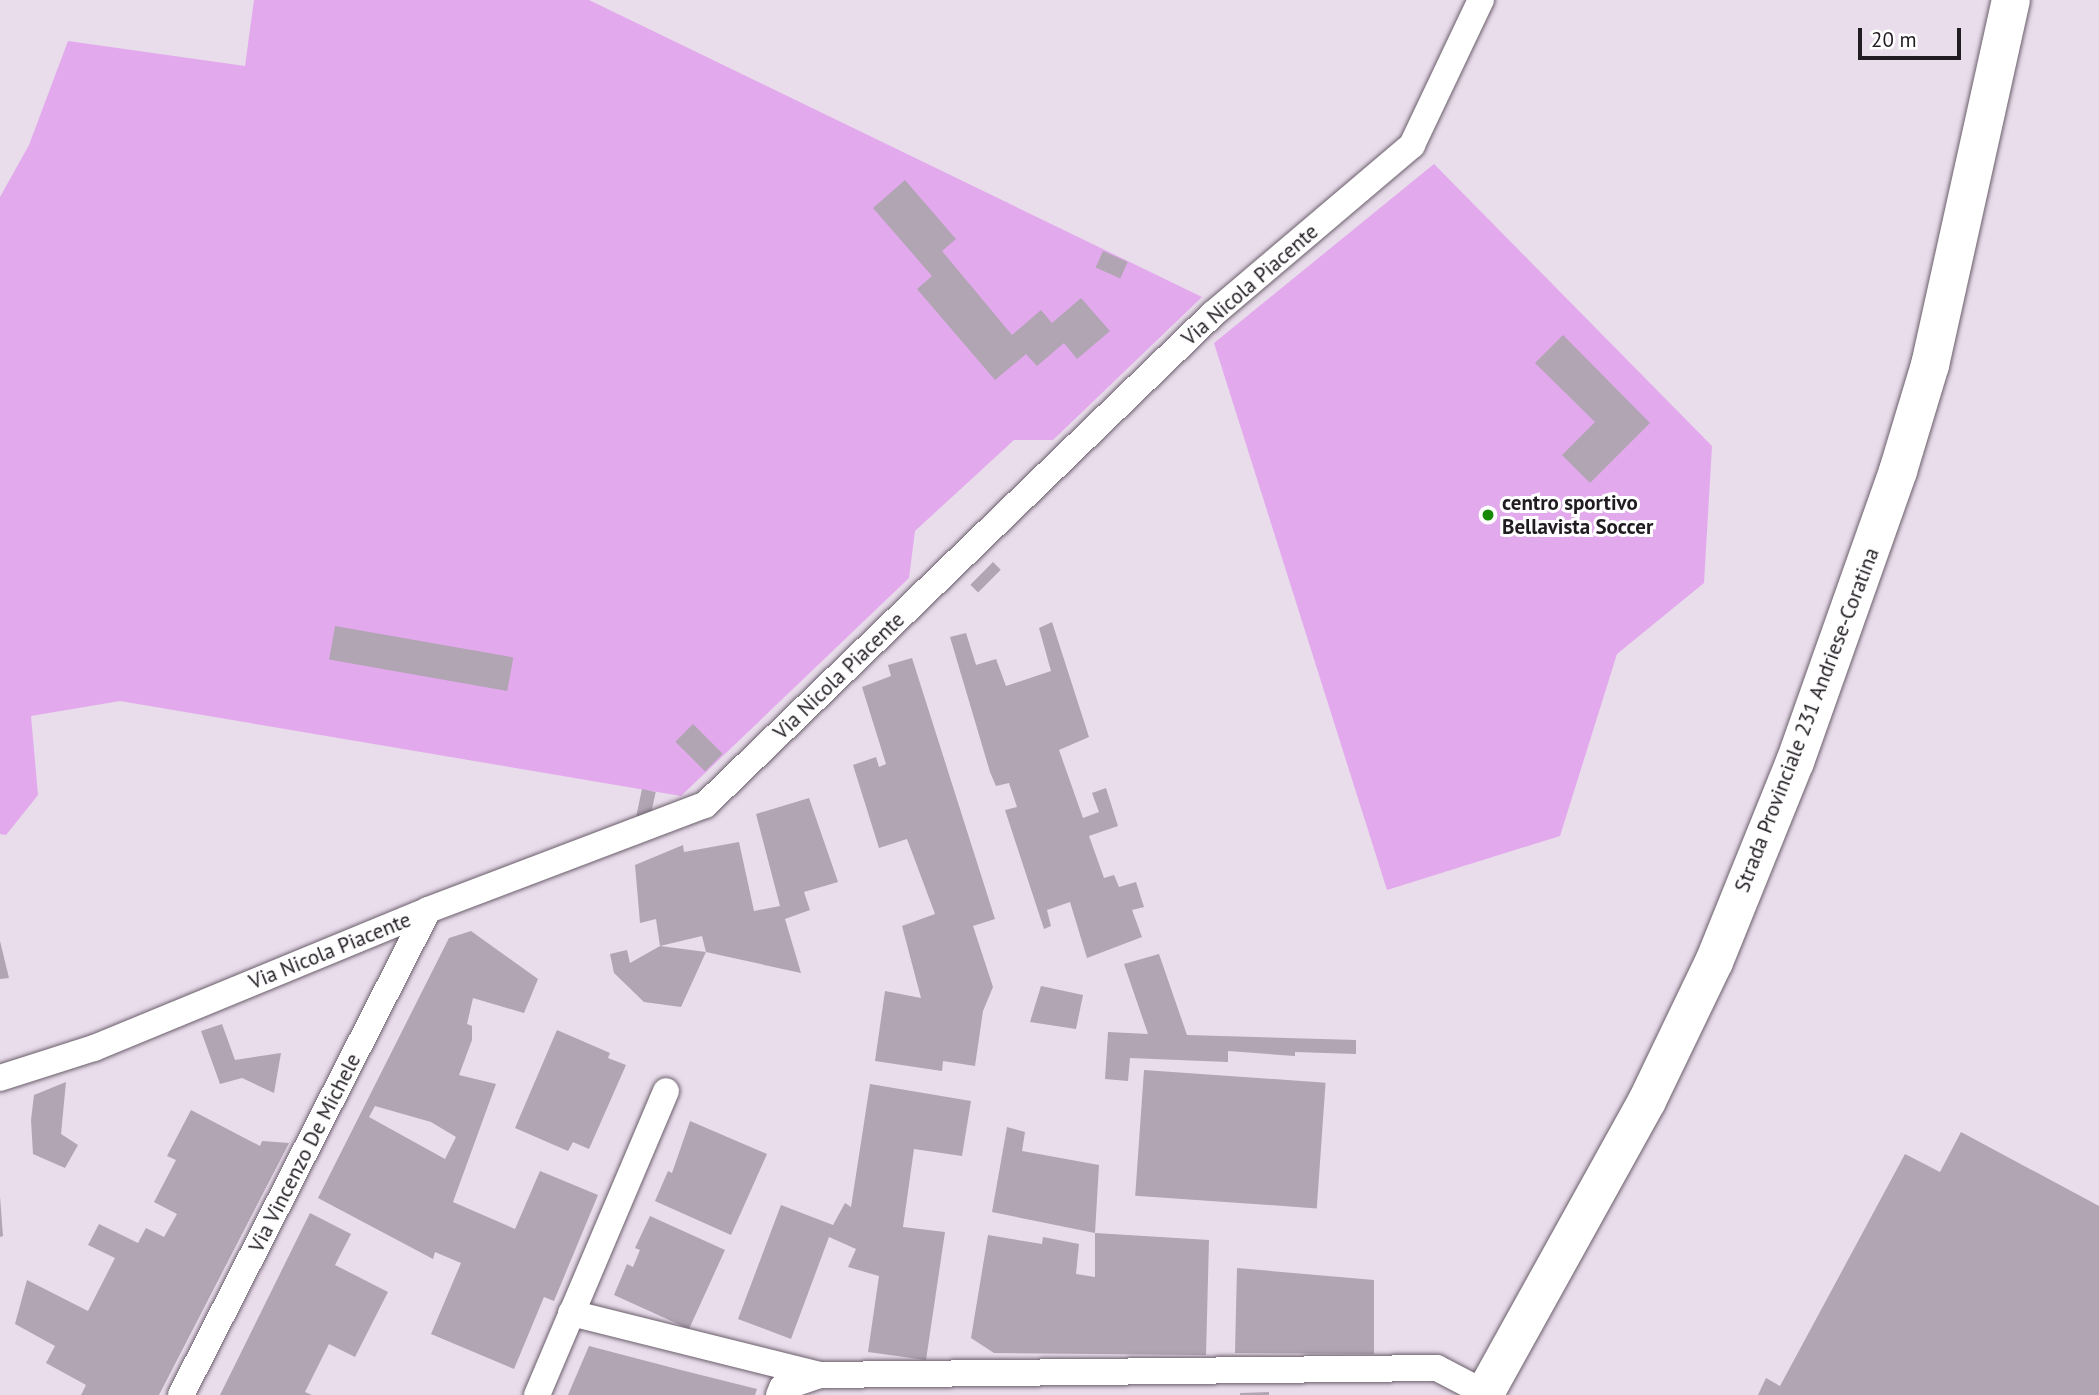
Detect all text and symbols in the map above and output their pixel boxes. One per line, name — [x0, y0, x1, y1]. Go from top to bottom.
scale bar — [1861, 14, 1964, 58]
text: 20 m — [1871, 26, 1917, 53]
street label: Via Nicola Piacente — [1177, 219, 1323, 351]
place label: centro sportivo Bellavista Soccer — [1502, 490, 1653, 540]
marker: centro sportivo Bellavista Soccer — [1480, 507, 1496, 523]
street label: Strada Provinciale 231 Andriese-Coratina — [1729, 544, 1885, 896]
street label: Via Nicola Piacente — [768, 607, 910, 745]
street label: Via Nicola Piacente — [245, 907, 415, 995]
street label: Via Vincenzo De Michele — [244, 1049, 366, 1257]

